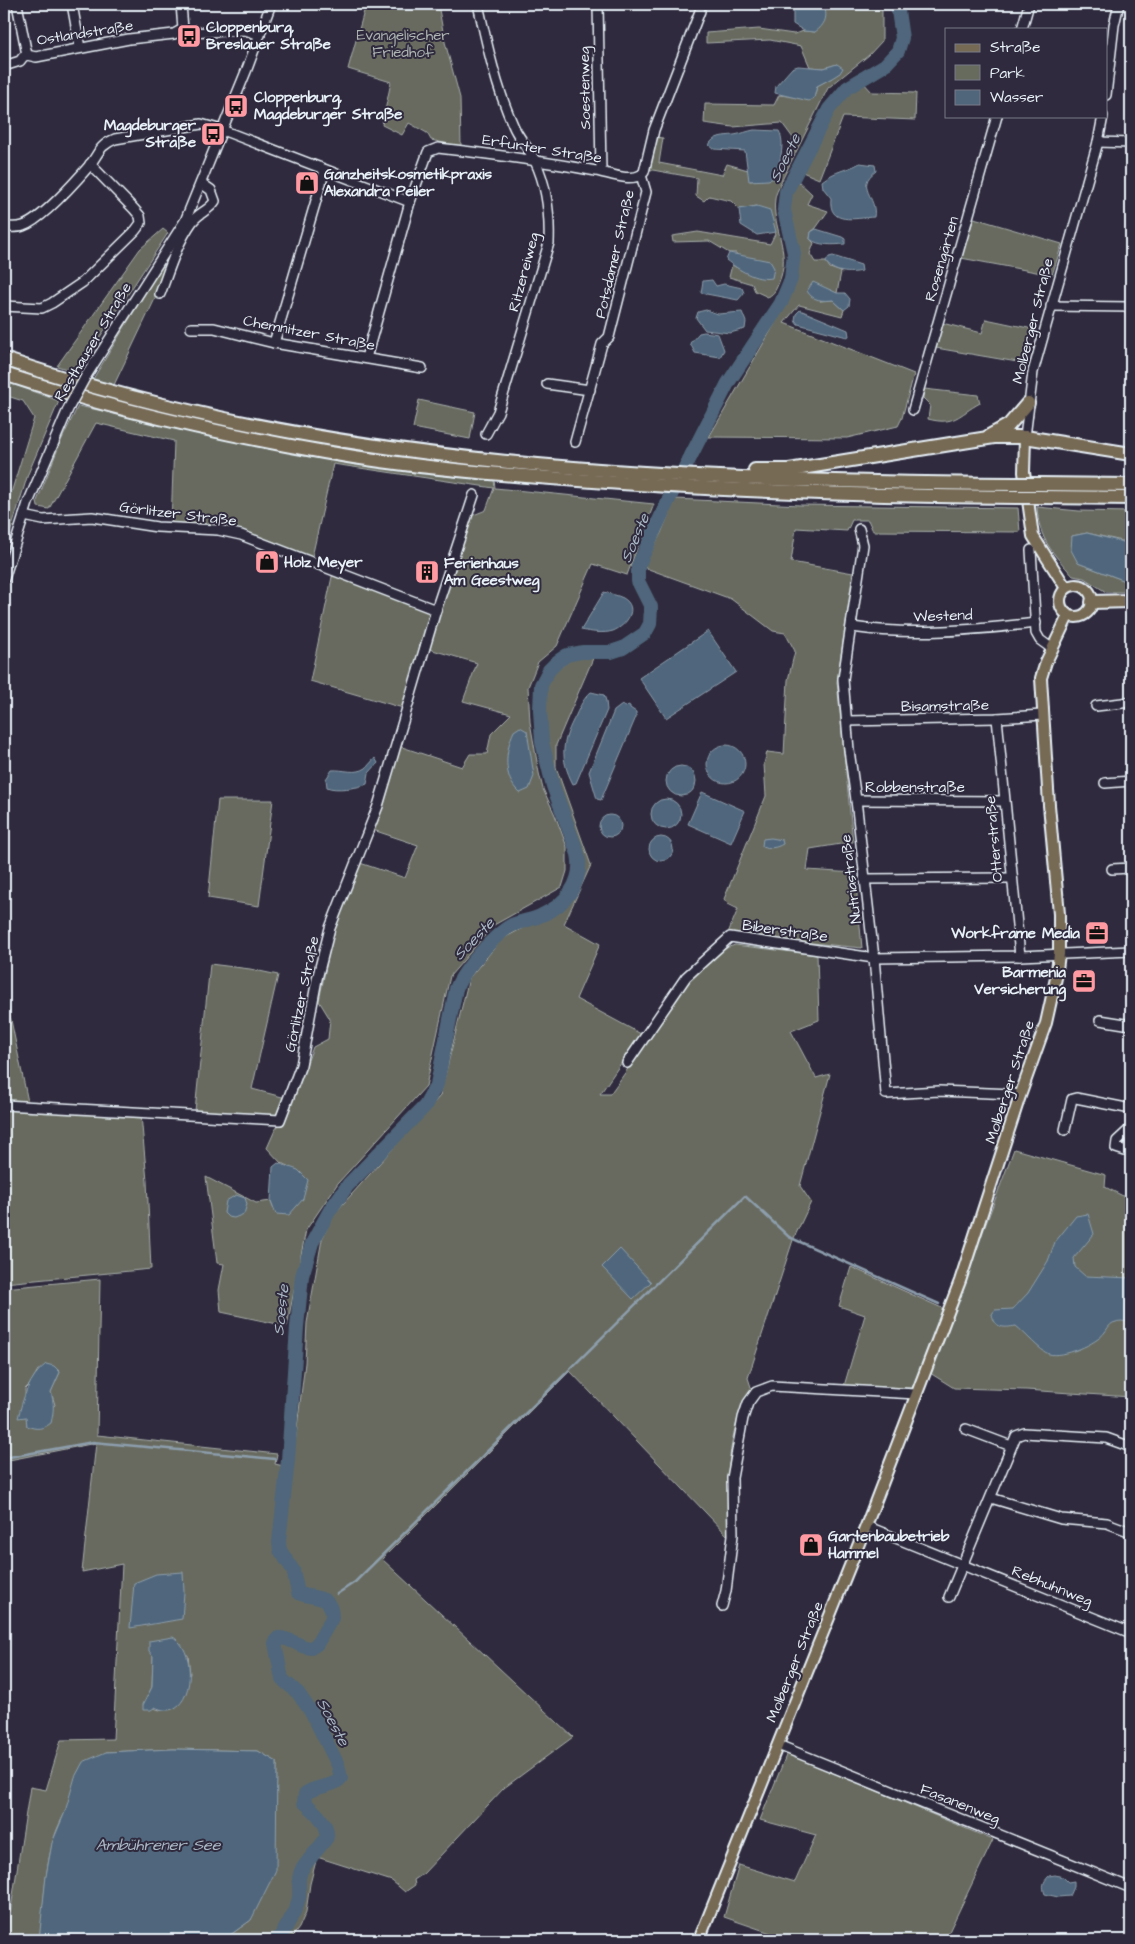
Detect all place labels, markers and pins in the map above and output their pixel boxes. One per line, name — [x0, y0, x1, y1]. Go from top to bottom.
place label: Cloppenburg, Breslauer Straße — [206, 17, 331, 55]
bus stop icon: Cloppenburg, Breslauer Straße — [176, 23, 202, 49]
place label: Cloppenburg, Magdeburger Straße — [254, 87, 402, 127]
bus stop icon: Cloppenburg, Magdeburger Straße — [223, 93, 249, 119]
place label: Magdeburger Straße — [104, 115, 197, 153]
bus stop icon: Magdeburger Straße — [200, 121, 226, 147]
place label: Ganzheitskosmetikpraxis Alexandra Peiler — [324, 164, 492, 202]
shop icon: Ganzheitskosmetikpraxis Alexandra Peiler — [294, 170, 320, 196]
shop icon: Holz Meyer — [254, 549, 280, 575]
place label: Holz Meyer — [284, 552, 363, 574]
place label: Ferienhaus Am Geestweg — [444, 553, 540, 593]
building icon: Ferienhaus Am Geestweg — [414, 559, 440, 585]
office icon: Workframe Media — [1084, 920, 1110, 946]
place label: Workframe Media — [950, 923, 1080, 944]
place label: Barmenia Versicherung — [973, 962, 1066, 1002]
office icon: Barmenia Versicherung — [1071, 968, 1097, 994]
place label: Gartenbaubetrieb Hammel — [828, 1526, 950, 1564]
shop icon: Gartenbaubetrieb Hammel — [798, 1532, 824, 1558]

